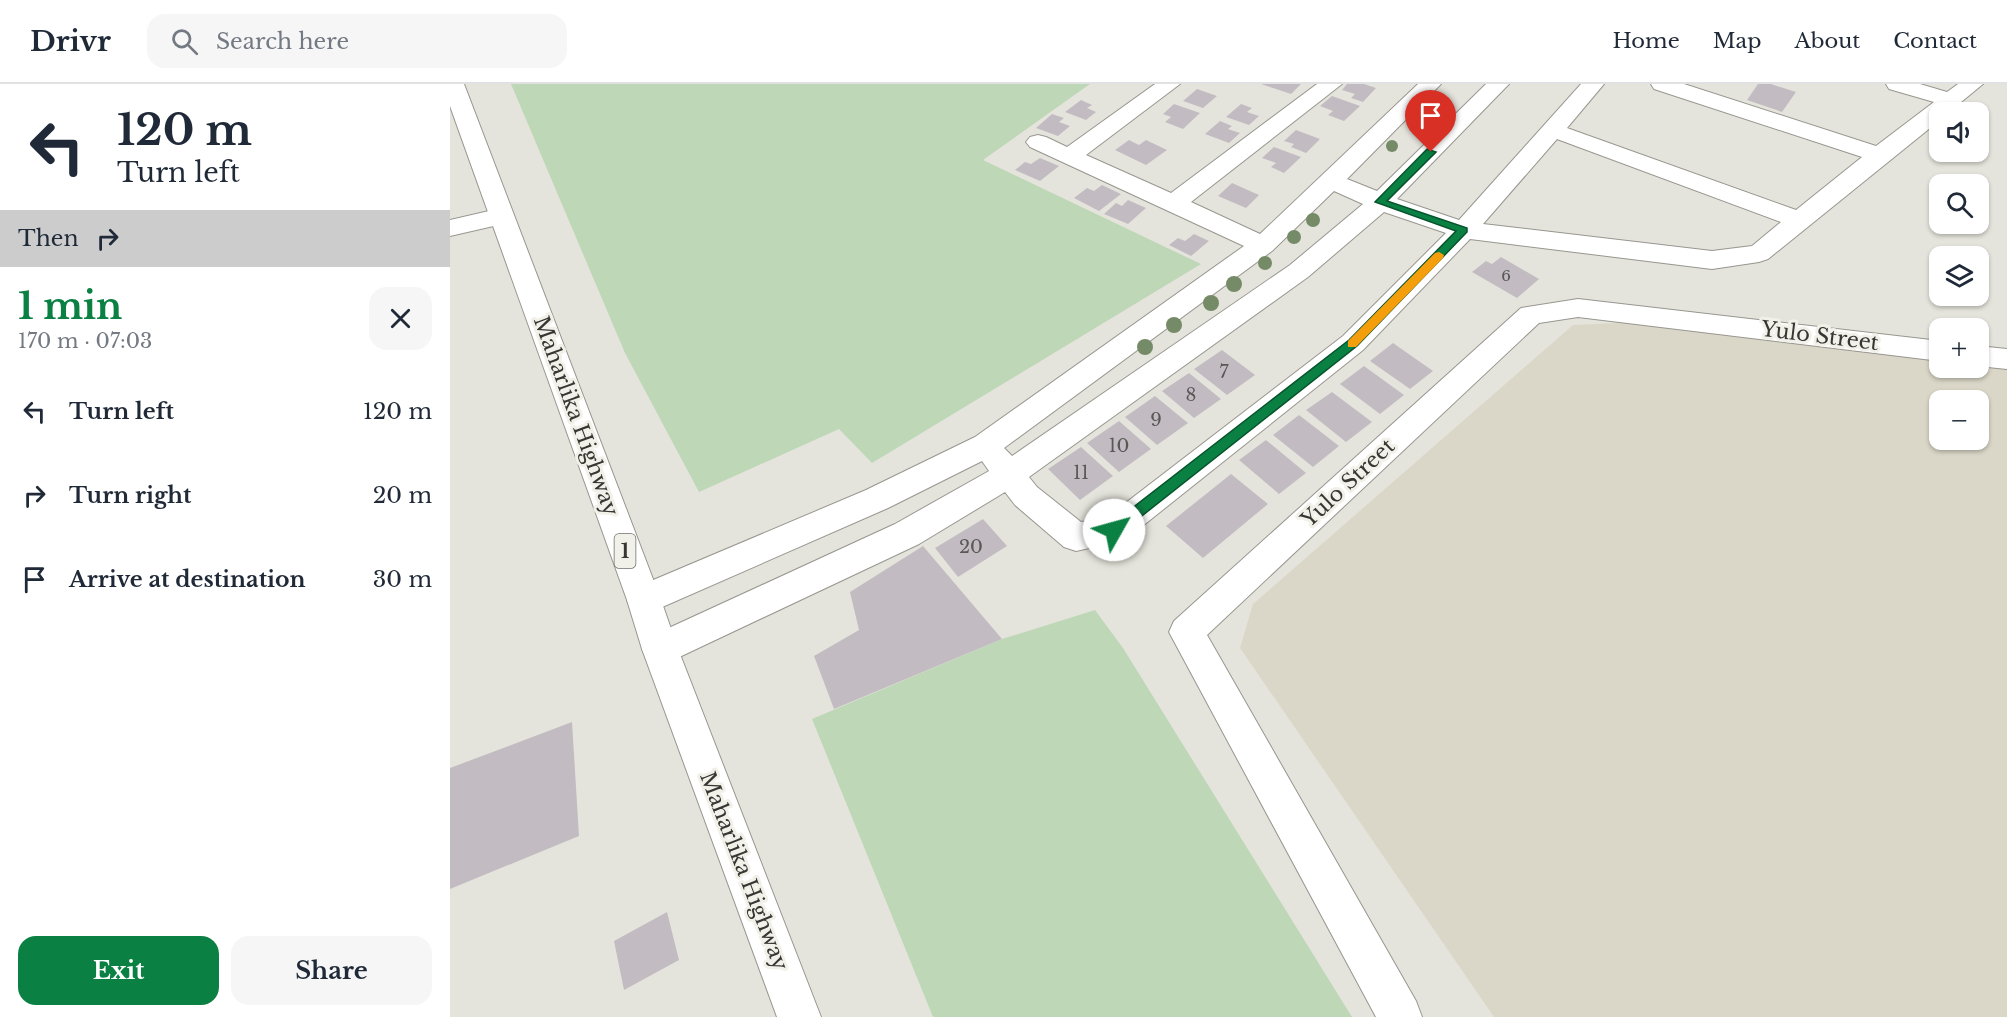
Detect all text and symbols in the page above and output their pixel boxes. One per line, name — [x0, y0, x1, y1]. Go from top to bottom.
search box — [147, 14, 567, 68]
text: Drivr — [30, 24, 111, 59]
icon: search — [168, 25, 201, 58]
text: Search here — [216, 28, 349, 55]
text: Home — [1613, 28, 1680, 54]
text: Map — [1713, 28, 1761, 54]
text: About — [1794, 28, 1860, 54]
text: Contact — [1893, 28, 1977, 54]
pin — [1405, 90, 1456, 152]
icon: arrive — [1414, 99, 1447, 132]
map controls — [1929, 102, 1989, 450]
button: sound — [1929, 102, 1989, 162]
text: 120 m — [117, 104, 252, 156]
icon: left — [18, 108, 96, 186]
text: Turn left — [117, 156, 240, 189]
button: search — [1929, 174, 1989, 234]
icon: right — [91, 222, 124, 255]
text: Then — [18, 225, 79, 252]
button: layers — [1929, 246, 1989, 306]
house number: 6 — [1501, 266, 1511, 285]
text: 1 min — [18, 284, 122, 329]
button: close — [369, 287, 432, 350]
street label: Maharlika Highway — [528, 313, 624, 520]
street label: Yulo Street — [1759, 316, 1880, 356]
button: + — [1929, 318, 1989, 378]
text: 170 m · 07:03 — [18, 329, 152, 353]
house number: 7 — [1219, 361, 1229, 383]
house number: 8 — [1186, 384, 1196, 406]
button: − — [1929, 390, 1989, 450]
icon: left — [18, 395, 51, 428]
text: Turn left — [69, 398, 174, 425]
text: 120 m — [363, 398, 432, 425]
house number: 9 — [1150, 409, 1162, 431]
street label: Yulo Street — [1295, 433, 1400, 533]
house number: 10 — [1109, 435, 1129, 457]
house number: 11 — [1073, 462, 1089, 484]
icon: right — [18, 479, 51, 512]
text: Turn right — [69, 482, 191, 509]
text: 20 m — [373, 482, 432, 509]
position arrow — [1082, 498, 1146, 562]
road number: 1 — [614, 534, 636, 568]
house number: 20 — [959, 536, 983, 558]
icon: arrive — [18, 563, 51, 596]
text: Arrive at destination — [69, 566, 306, 593]
text: 30 m — [373, 566, 432, 593]
street label: Maharlika Highway — [694, 768, 794, 974]
button: Exit — [18, 936, 219, 1005]
button: Share — [231, 936, 432, 1005]

